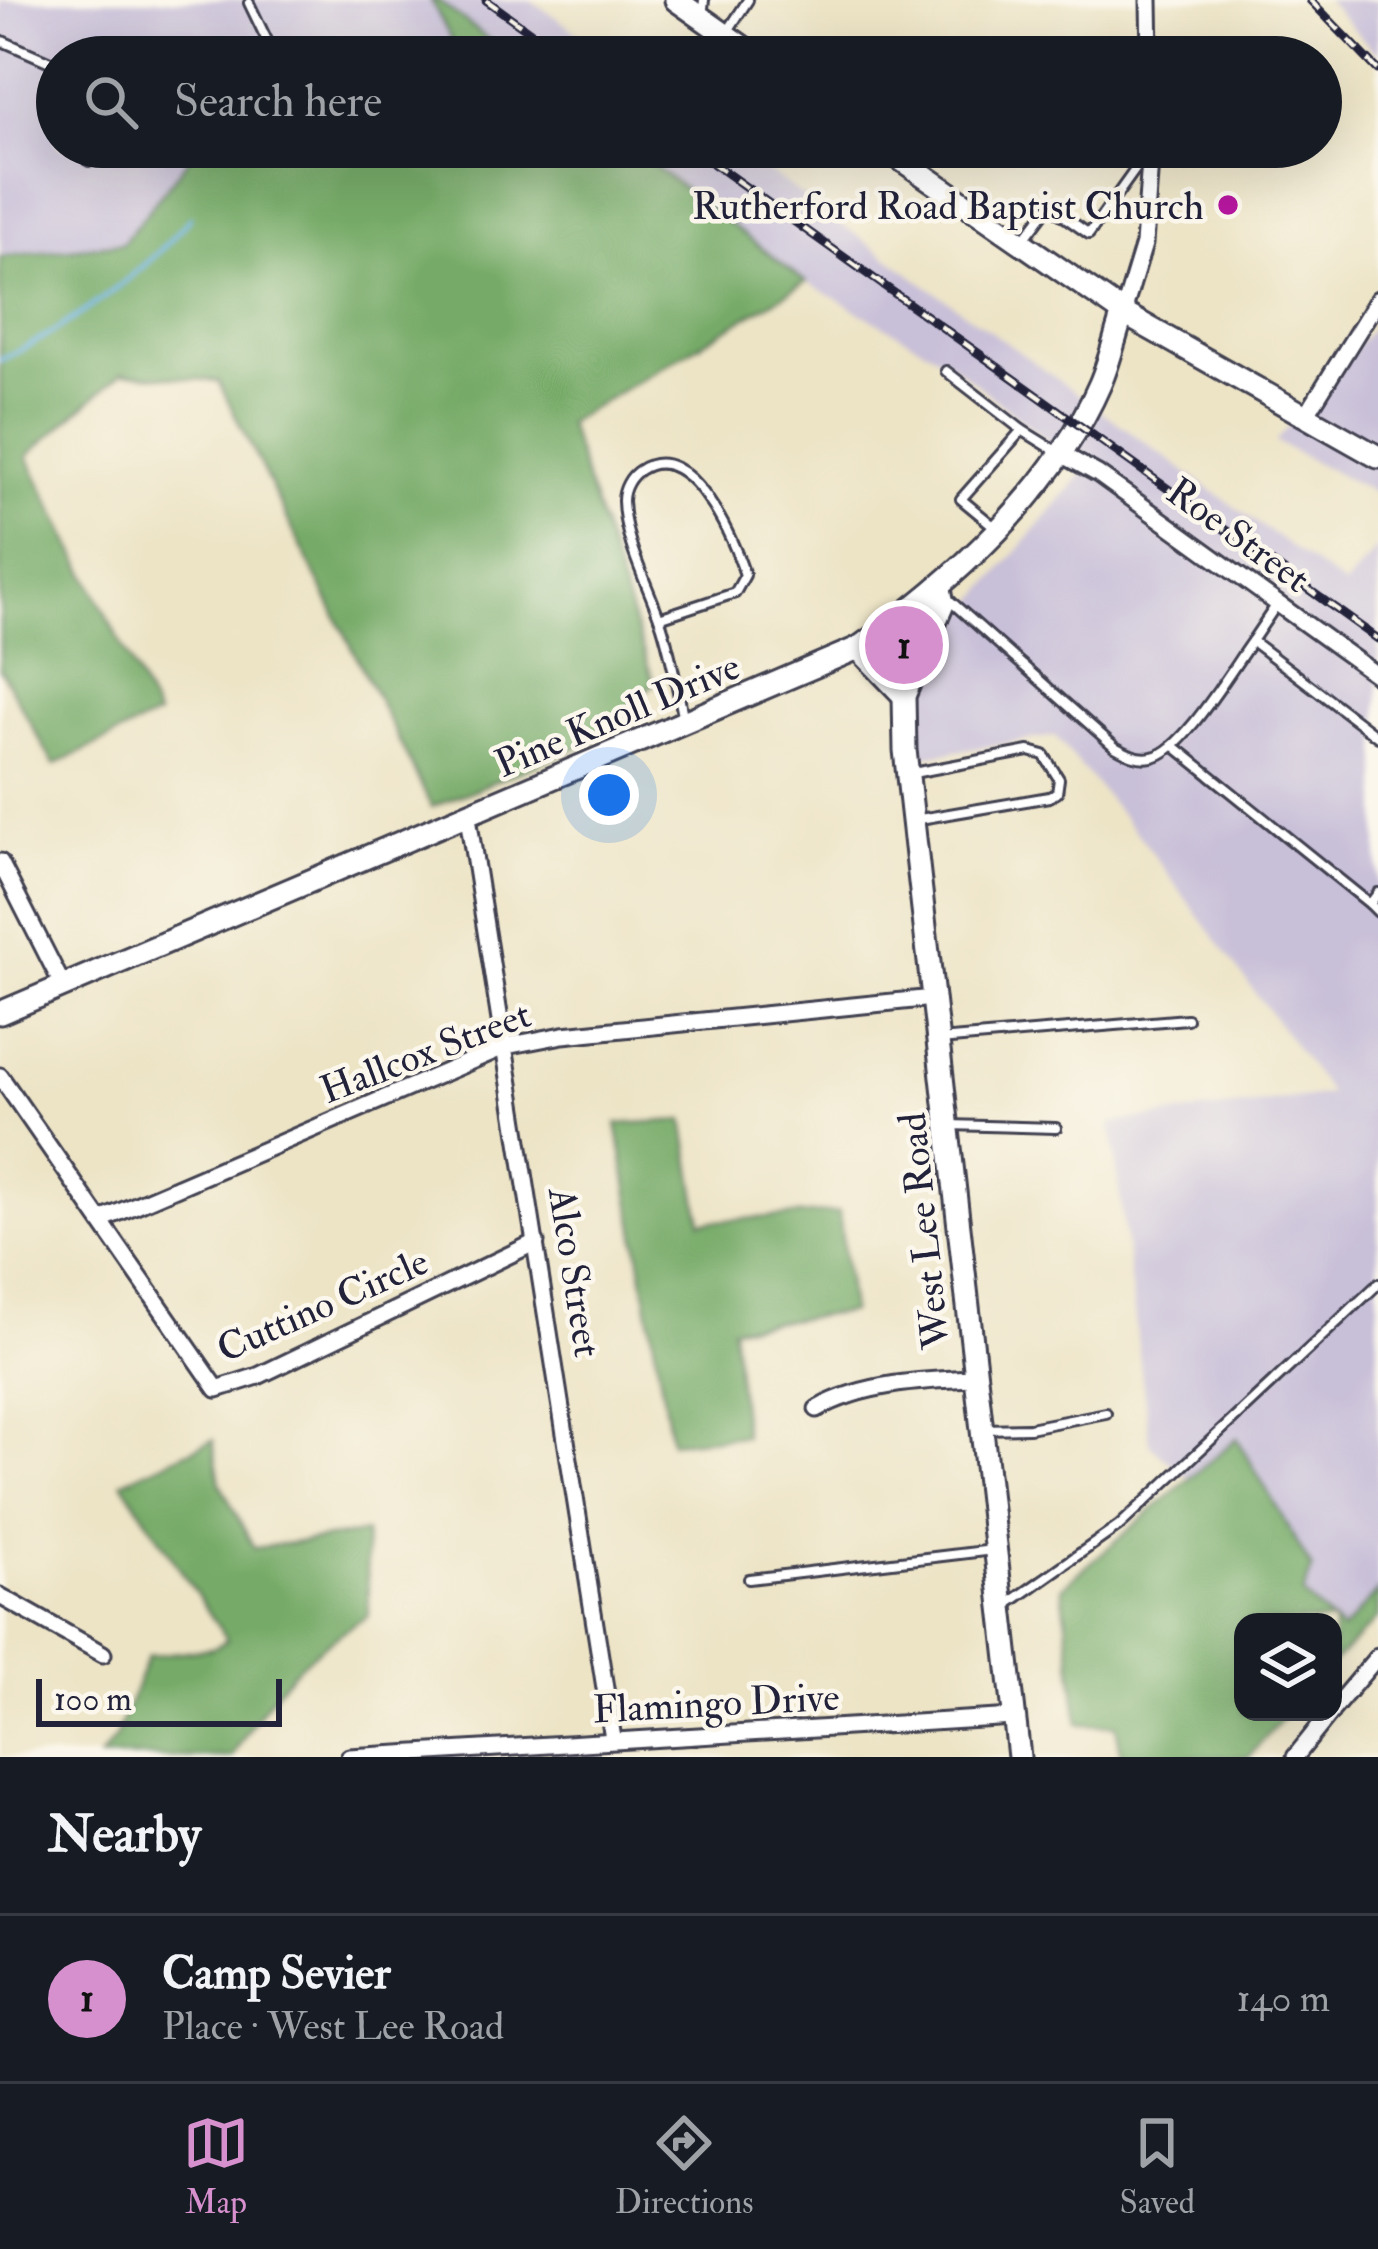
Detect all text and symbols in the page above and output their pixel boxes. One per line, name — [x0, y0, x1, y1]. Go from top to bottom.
search box — [36, 36, 1342, 168]
icon: search — [78, 69, 144, 135]
text: Search here — [174, 74, 382, 130]
place label: Rutherford Road Baptist Church — [692, 182, 1204, 231]
marker: Rutherford Road Baptist Church — [1215, 192, 1241, 218]
street label: Roe Street — [1157, 467, 1319, 603]
pin: 1 — [865, 600, 943, 690]
street label: Pine Knoll Drive — [488, 642, 747, 789]
your location — [579, 765, 639, 825]
street label: Hallcox Street — [313, 990, 538, 1115]
street label: West Lee Road — [888, 1110, 961, 1352]
street label: Alco Street — [537, 1183, 612, 1361]
street label: Cuttino Circle — [210, 1237, 436, 1374]
map controls — [1234, 1613, 1342, 1721]
button: layers — [1234, 1613, 1342, 1721]
scale bar — [36, 1673, 282, 1726]
street label: Flamingo Drive — [592, 1673, 841, 1734]
text: 100 m — [54, 1679, 132, 1720]
text: Nearby — [48, 1803, 201, 1867]
text: Camp Sevier — [162, 1946, 391, 2002]
text: 1 — [80, 1974, 94, 2023]
text: 140 m — [1237, 1974, 1330, 2023]
text: Place · West Lee Road — [162, 2002, 504, 2051]
tab: Map — [183, 2110, 249, 2223]
tab: Directions — [615, 2110, 754, 2223]
tab: Saved — [1120, 2110, 1195, 2223]

